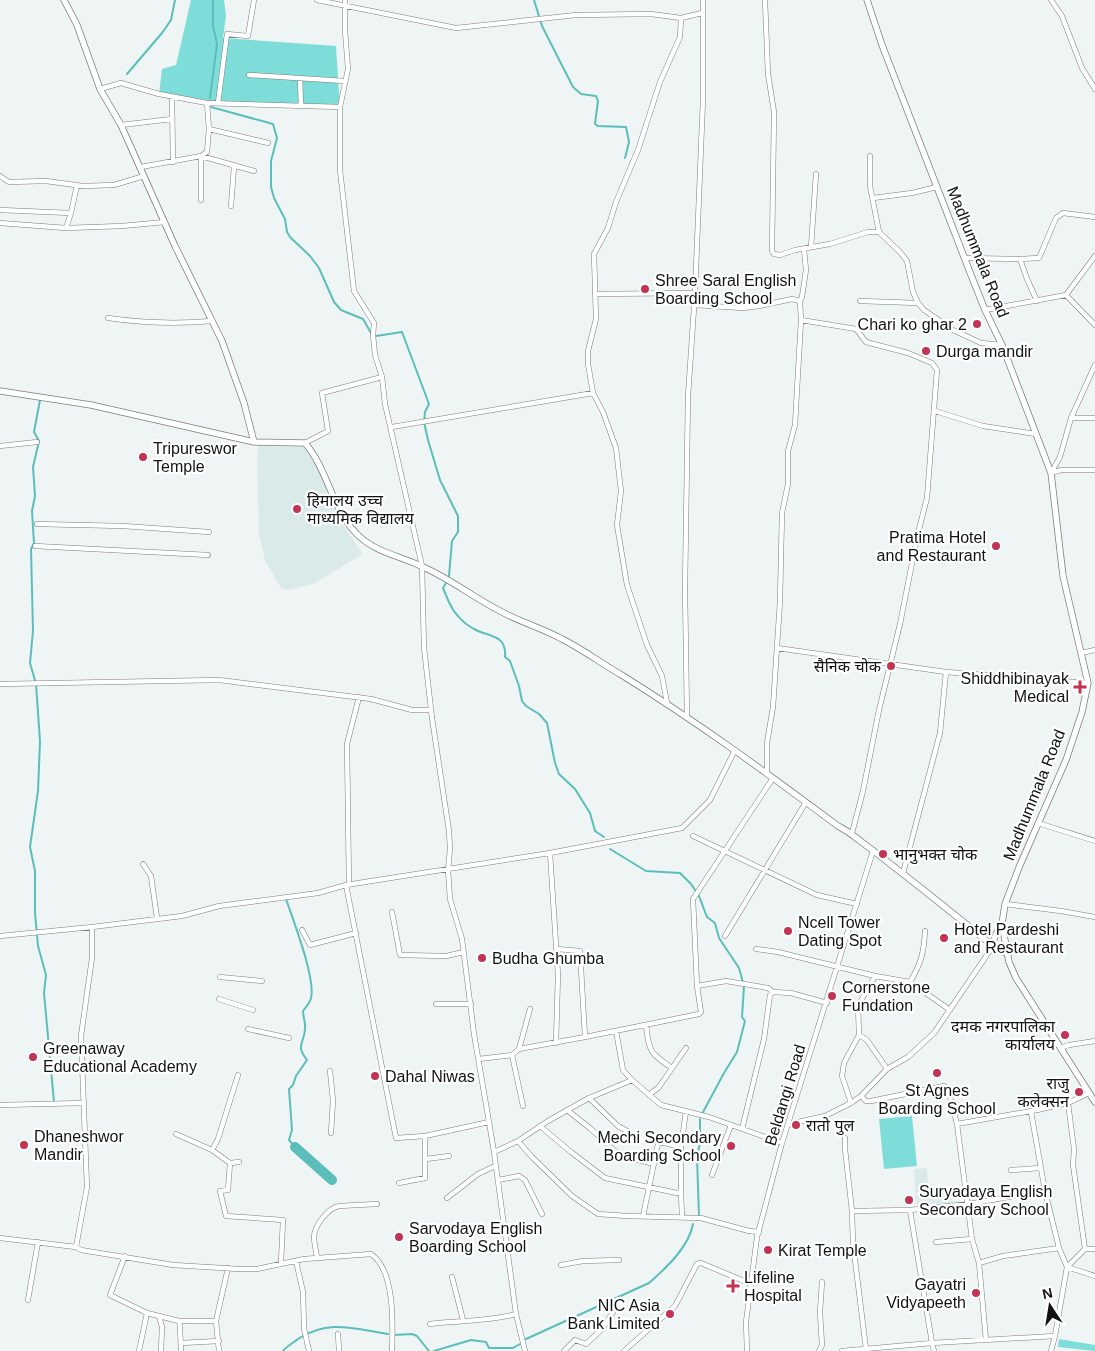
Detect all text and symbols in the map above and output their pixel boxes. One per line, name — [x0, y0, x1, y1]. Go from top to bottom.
street label: Madhummala Road — [944, 184, 1012, 320]
place label: Shree Saral English Boarding School — [655, 272, 796, 307]
marker: Shree Saral English Boarding School — [639, 283, 651, 295]
place label: Chari ko ghar 2 — [858, 316, 967, 333]
marker: Chari ko ghar 2 — [971, 318, 983, 330]
place label: Durga mandir — [936, 343, 1034, 360]
marker: Durga mandir — [920, 345, 932, 357]
place label: Tripureswor Temple — [153, 440, 238, 475]
marker: Tripureswor Temple — [137, 451, 149, 463]
place label: हिमालय उच्च माध्यमिक विद्यालय — [307, 492, 415, 527]
marker: हिमालय उच्च माध्यमिक विद्यालय — [291, 503, 303, 515]
place label: Pratima Hotel and Restaurant — [877, 529, 987, 564]
marker: Pratima Hotel and Restaurant — [990, 540, 1002, 552]
place label: सैनिक चोक — [814, 657, 882, 675]
marker: सैनिक चोक — [885, 660, 897, 672]
place label: Shiddhibinayak Medical — [960, 670, 1070, 705]
marker: Shiddhibinayak Medical — [1073, 680, 1087, 694]
street label: Madhummala Road — [1000, 727, 1068, 863]
place label: भानुभक्त चोक — [893, 846, 978, 865]
marker: भानुभक्त चोक — [877, 848, 889, 860]
place label: Ncell Tower Dating Spot — [798, 914, 882, 949]
place label: Hotel Pardeshi and Restaurant — [954, 921, 1064, 956]
marker: Ncell Tower Dating Spot — [782, 925, 794, 937]
marker: Hotel Pardeshi and Restaurant — [938, 932, 950, 944]
place label: Budha Ghumba — [492, 950, 604, 967]
marker: Budha Ghumba — [476, 952, 488, 964]
place label: Cornerstone Fundation — [842, 979, 930, 1014]
marker: Cornerstone Fundation — [826, 990, 838, 1002]
place label: दमक नगरपालिका कार्यालय — [951, 1018, 1056, 1053]
marker: दमक नगरपालिका कार्यालय — [1059, 1029, 1071, 1041]
place label: Greenaway Educational Academy — [43, 1040, 197, 1075]
street label: Beldangi Road — [762, 1042, 808, 1148]
marker: Greenaway Educational Academy — [27, 1051, 39, 1063]
marker: St Agnes Boarding School — [931, 1067, 943, 1079]
place label: Dahal Niwas — [385, 1068, 475, 1085]
marker: Dahal Niwas — [369, 1070, 381, 1082]
place label: राजु कलेक्सन — [1018, 1075, 1070, 1110]
place label: St Agnes Boarding School — [878, 1082, 996, 1117]
marker: राजु कलेक्सन — [1073, 1086, 1085, 1098]
place label: रातो पुल — [806, 1117, 855, 1136]
marker: रातो पुल — [790, 1119, 802, 1131]
place label: Dhaneshwor Mandir — [34, 1128, 125, 1163]
place label: Mechi Secondary Boarding School — [597, 1129, 721, 1164]
marker: Dhaneshwor Mandir — [18, 1139, 30, 1151]
marker: Mechi Secondary Boarding School — [725, 1140, 737, 1152]
place label: Suryadaya English Secondary School — [919, 1183, 1052, 1218]
marker: Suryadaya English Secondary School — [903, 1194, 915, 1206]
place label: Sarvodaya English Boarding School — [409, 1220, 542, 1255]
marker: Sarvodaya English Boarding School — [393, 1231, 405, 1243]
place label: Kirat Temple — [778, 1242, 867, 1259]
marker: Kirat Temple — [762, 1244, 774, 1256]
place label: Lifeline Hospital — [744, 1269, 802, 1304]
place label: Gayatri Vidyapeeth — [886, 1276, 966, 1311]
marker: Lifeline Hospital — [726, 1279, 740, 1293]
north arrow — [1025, 1281, 1075, 1331]
text: N — [1041, 1284, 1054, 1302]
marker: Gayatri Vidyapeeth — [970, 1287, 982, 1299]
place label: NIC Asia Bank Limited — [568, 1297, 660, 1332]
marker: NIC Asia Bank Limited — [664, 1308, 676, 1320]

